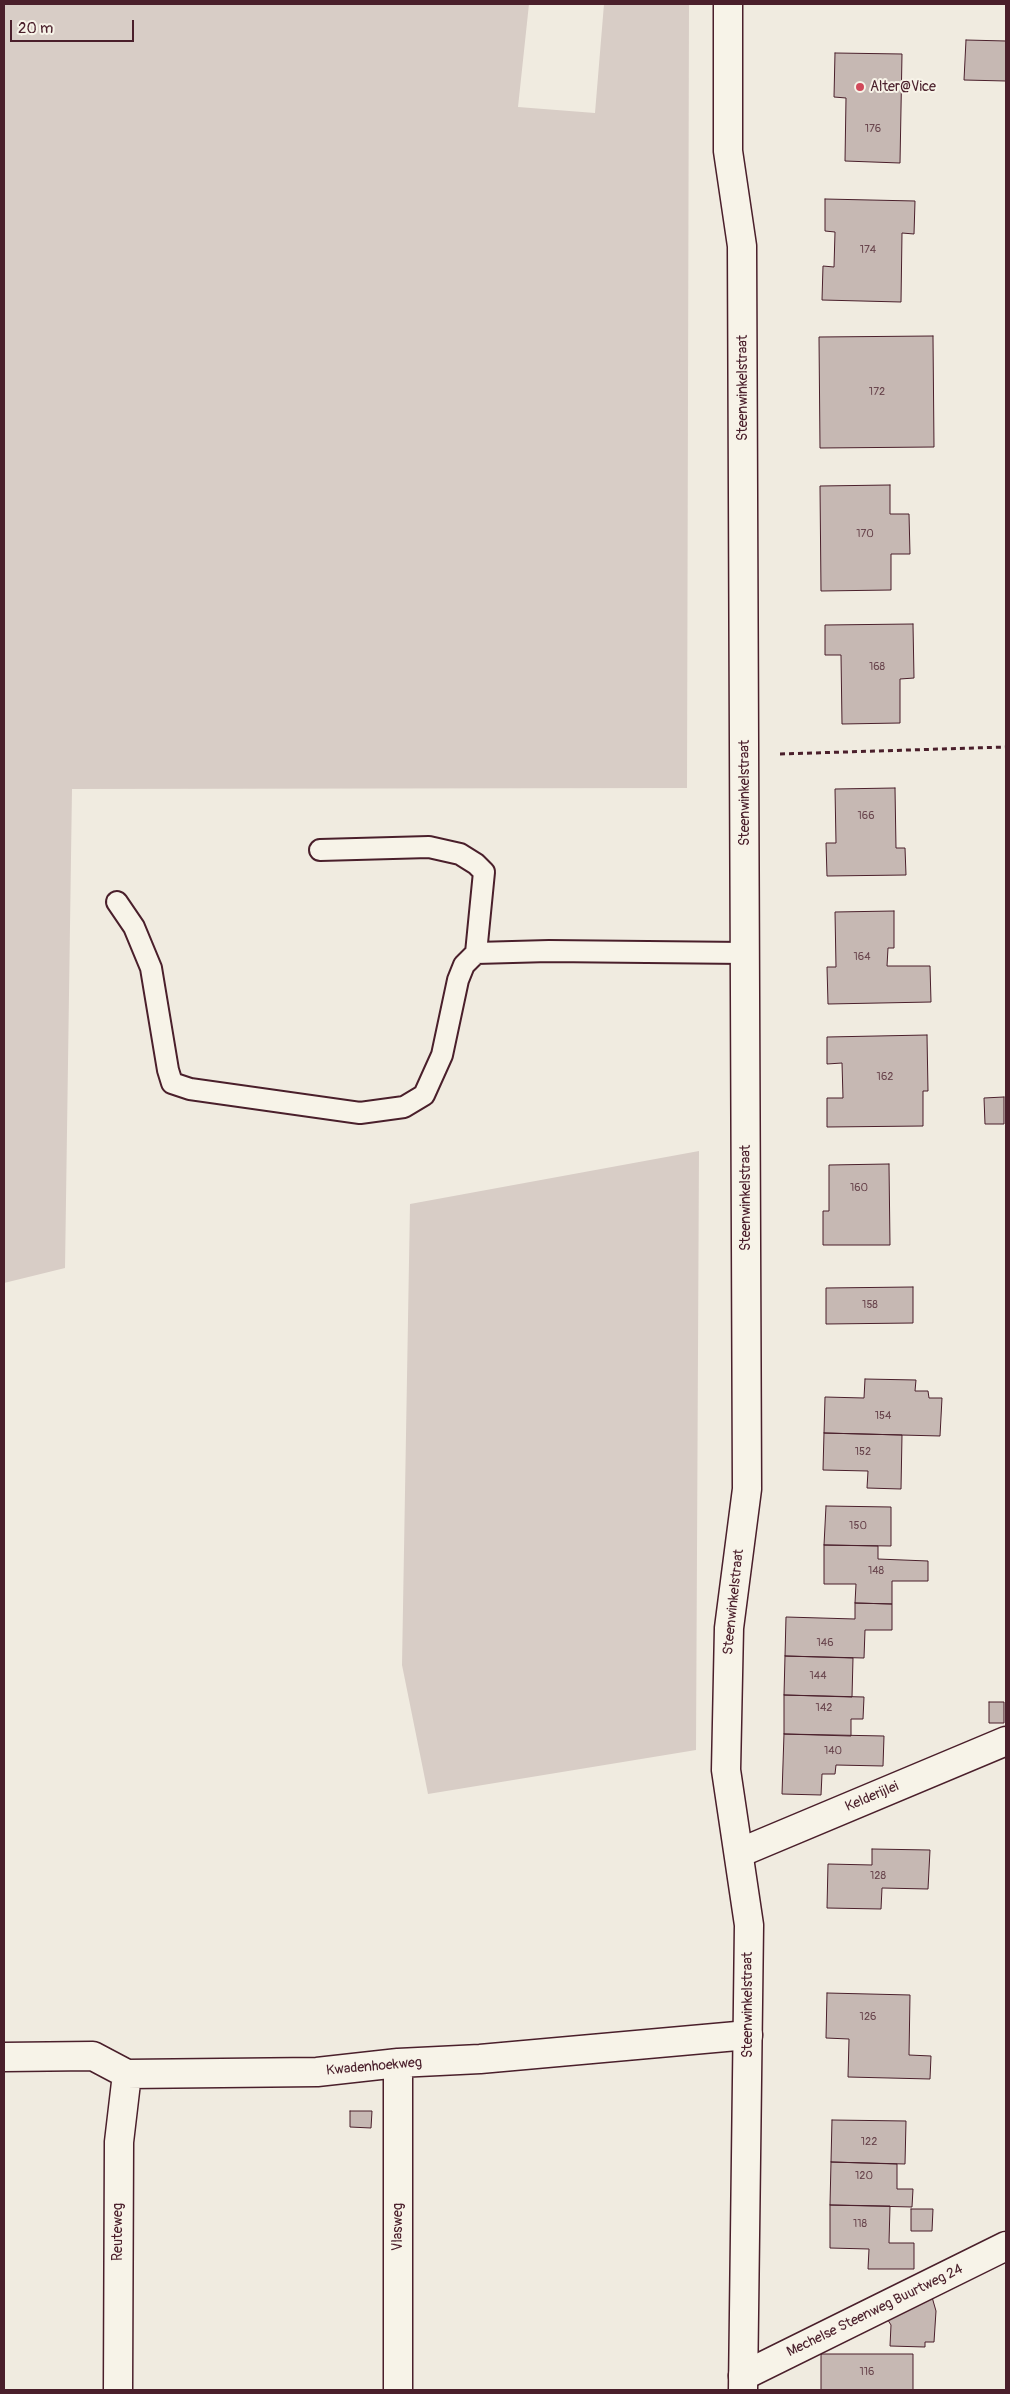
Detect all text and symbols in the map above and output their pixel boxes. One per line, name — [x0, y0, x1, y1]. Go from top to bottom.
scale bar — [12, 10, 136, 42]
text: 20 m — [18, 19, 53, 38]
place label: Alter@Vice — [870, 79, 936, 95]
marker: Alter@Vice — [854, 81, 866, 93]
house number: 176 — [865, 122, 881, 136]
house number: 174 — [860, 243, 876, 257]
street label: Steenwinkelstraat — [735, 335, 751, 441]
house number: 172 — [869, 385, 885, 399]
house number: 170 — [856, 527, 874, 541]
house number: 168 — [869, 660, 885, 674]
street label: Steenwinkelstraat — [737, 740, 753, 846]
house number: 166 — [857, 809, 875, 823]
house number: 164 — [853, 950, 871, 964]
house number: 162 — [877, 1070, 893, 1084]
street label: Steenwinkelstraat — [738, 1145, 754, 1251]
house number: 160 — [850, 1181, 868, 1195]
house number: 158 — [862, 1298, 878, 1312]
house number: 154 — [875, 1409, 891, 1423]
house number: 152 — [855, 1445, 871, 1459]
house number: 150 — [849, 1519, 867, 1533]
street label: Steenwinkelstraat — [720, 1548, 748, 1656]
house number: 148 — [868, 1564, 884, 1578]
house number: 146 — [816, 1636, 834, 1650]
house number: 144 — [809, 1669, 827, 1683]
house number: 142 — [816, 1701, 832, 1715]
house number: 140 — [824, 1744, 842, 1758]
street label: Kelderijlei — [843, 1778, 901, 1816]
house number: 128 — [870, 1869, 886, 1883]
street label: Steenwinkelstraat — [740, 1952, 756, 2058]
house number: 126 — [860, 2010, 876, 2024]
street label: Kwadenhoekweg — [325, 2054, 423, 2080]
house number: 122 — [861, 2135, 877, 2149]
house number: 120 — [855, 2169, 873, 2183]
street label: Reuteweg — [110, 2203, 126, 2261]
street label: Vlasweg — [390, 2203, 406, 2251]
house number: 118 — [853, 2217, 867, 2231]
street label: Mechelse Steenweg Buurtweg 24 — [784, 2261, 966, 2361]
house number: 116 — [859, 2365, 875, 2379]

